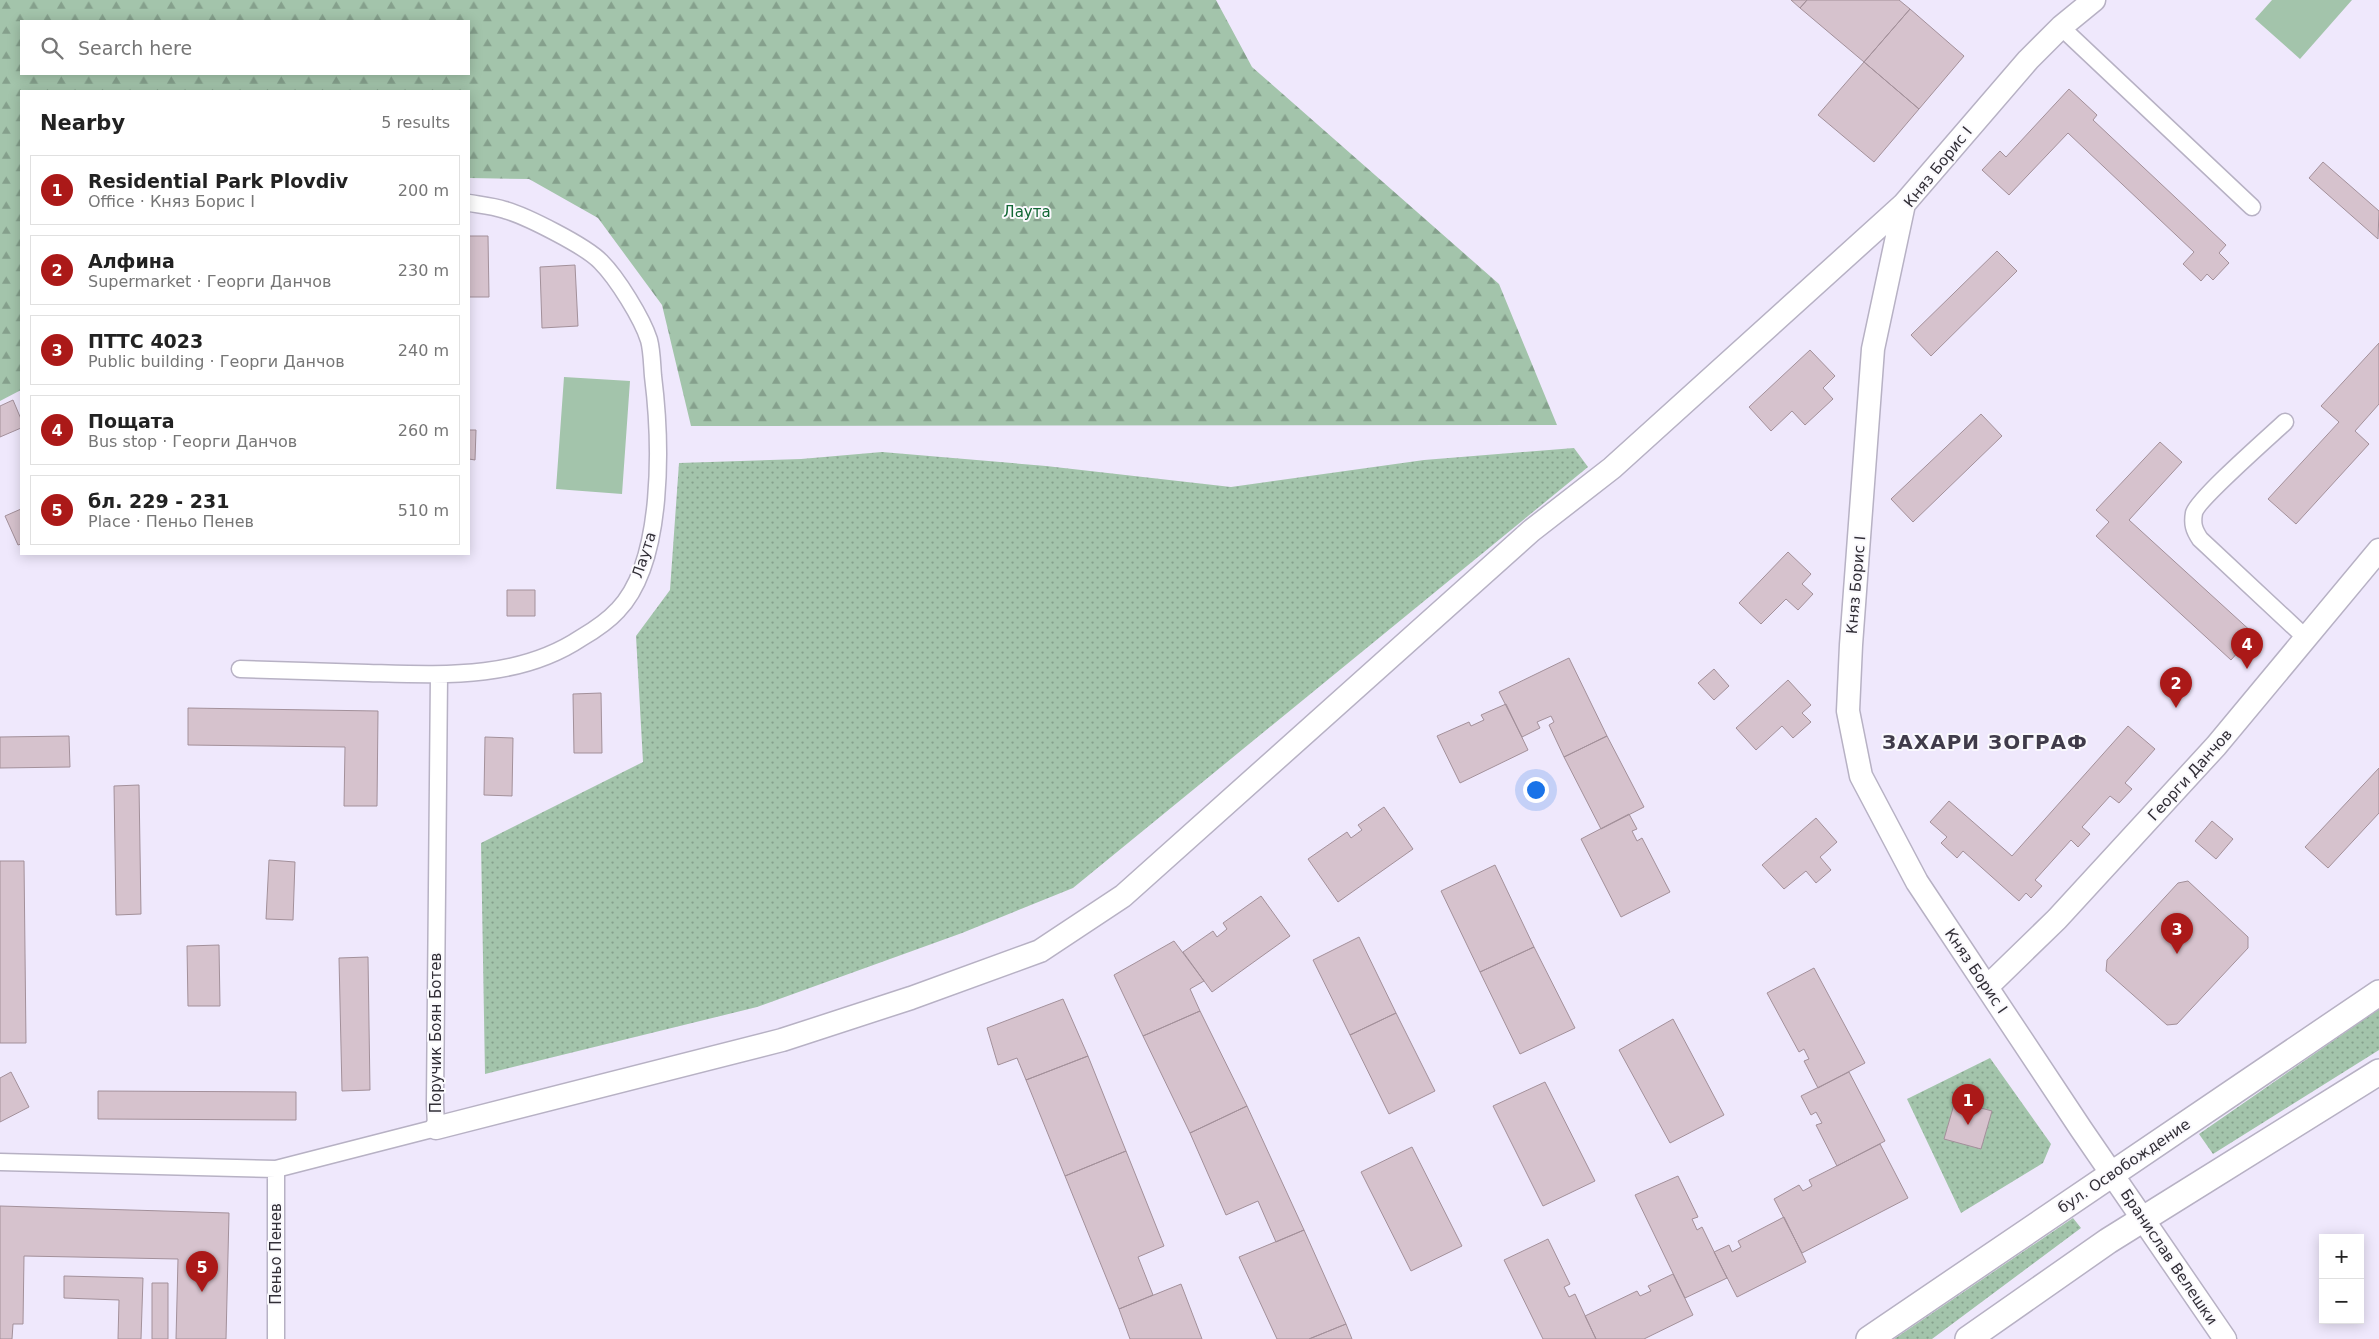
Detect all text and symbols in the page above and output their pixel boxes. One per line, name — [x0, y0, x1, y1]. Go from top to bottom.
search box — [20, 20, 470, 75]
icon: search — [38, 34, 66, 62]
text: Search here — [78, 37, 192, 59]
text: Nearby — [40, 111, 125, 135]
text: 5 results — [381, 113, 450, 132]
street label: Княз Борис I — [1900, 123, 1976, 211]
text: Residential Park Plovdiv — [88, 170, 348, 192]
text: 1 — [51, 181, 63, 200]
text: 200 m — [398, 181, 449, 200]
text: Office · Княз Борис I — [88, 192, 255, 211]
park label: Лаута — [1003, 203, 1051, 221]
text: Алфина — [88, 250, 175, 272]
text: 2 — [51, 261, 63, 280]
text: 230 m — [398, 261, 449, 280]
text: Supermarket · Георги Данчов — [88, 272, 332, 291]
text: ПТТС 4023 — [88, 330, 203, 352]
text: 3 — [51, 341, 63, 360]
text: 240 m — [398, 341, 449, 360]
text: Public building · Георги Данчов — [88, 352, 345, 371]
text: Пощата — [88, 410, 175, 432]
text: 4 — [51, 421, 63, 440]
text: 260 m — [398, 421, 449, 440]
text: Bus stop · Георги Данчов — [88, 432, 297, 451]
text: бл. 229 - 231 — [88, 490, 229, 512]
text: 5 — [51, 501, 63, 520]
text: 510 m — [398, 501, 449, 520]
text: Place · Пеньо Пенев — [88, 512, 254, 531]
street label: Лаута — [628, 530, 660, 580]
street label: Княз Борис I — [1843, 535, 1869, 635]
pin: 4 — [2231, 628, 2263, 669]
pin: 2 — [2160, 667, 2192, 708]
street label: Георги Данчов — [2144, 725, 2236, 825]
district label: ЗАХАРИ ЗОГРАФ — [1882, 730, 2088, 754]
your location — [1523, 777, 1549, 803]
pin: 3 — [2161, 913, 2193, 954]
street label: Княз Борис I — [1941, 925, 2011, 1017]
street label: Поручик Боян Ботев — [427, 953, 445, 1113]
pin: 1 — [1952, 1084, 1984, 1125]
street label: бул. Освобождение — [2054, 1115, 2194, 1217]
street label: Бранислав Велешки — [2117, 1186, 2221, 1328]
street label: Пеньо Пенев — [267, 1203, 285, 1305]
map controls — [2319, 1234, 2364, 1324]
button: + — [2319, 1234, 2364, 1279]
pin: 5 — [186, 1251, 218, 1292]
button: − — [2319, 1279, 2364, 1324]

